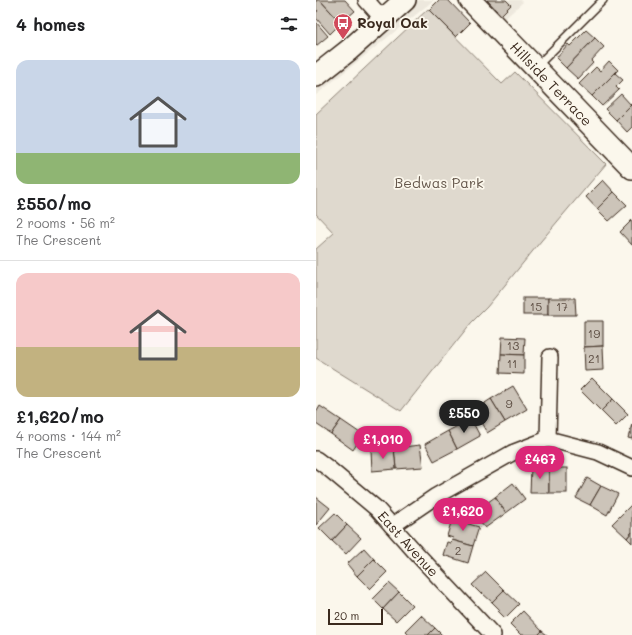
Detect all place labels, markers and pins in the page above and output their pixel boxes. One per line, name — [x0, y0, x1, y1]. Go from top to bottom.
bus stop icon: Royal Oak — [332, 12, 354, 40]
place label: Royal Oak — [357, 13, 428, 32]
pin: £550 — [440, 400, 488, 434]
pin: £1,010 — [350, 426, 416, 460]
pin: £467 — [516, 446, 564, 480]
pin: £1,620 — [430, 498, 496, 532]

